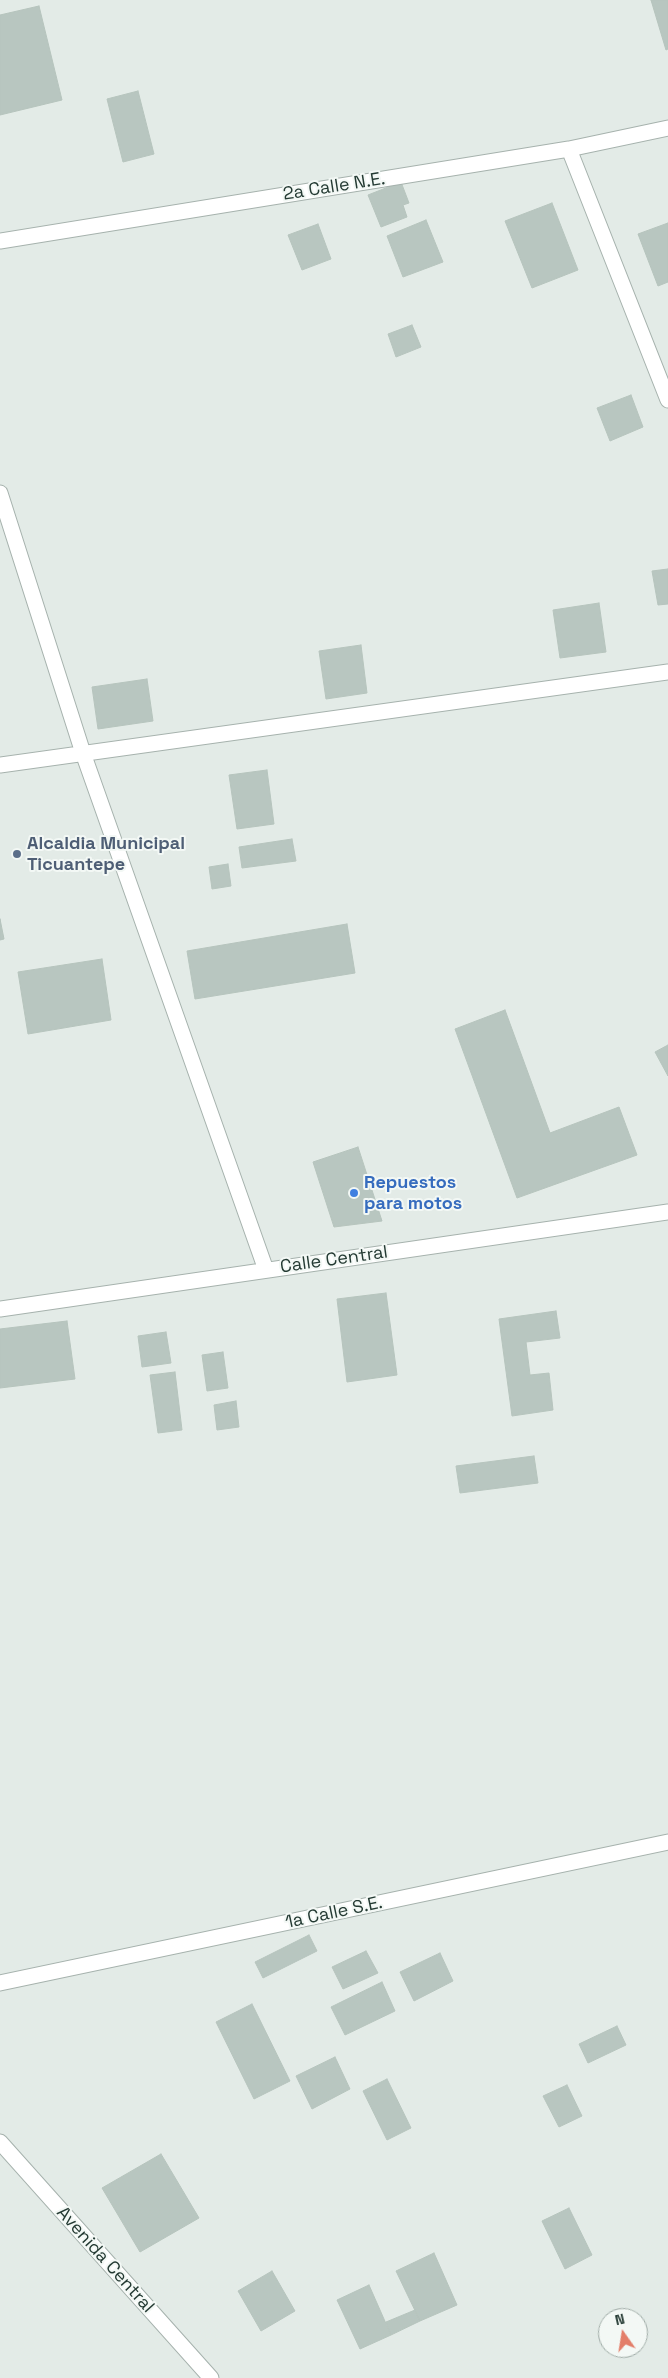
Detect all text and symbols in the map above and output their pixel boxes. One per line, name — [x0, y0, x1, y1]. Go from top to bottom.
street label: 2a Calle N.E. — [281, 168, 387, 206]
place label: Alcaldia Municipal Ticuantepe — [27, 833, 185, 876]
marker: Alcaldia Municipal Ticuantepe — [11, 848, 23, 860]
place label: Repuestos para motos — [364, 1172, 462, 1214]
marker: Repuestos para motos — [348, 1187, 360, 1199]
street label: Calle Central — [279, 1242, 389, 1278]
street label: 1a Calle S.E. — [283, 1892, 385, 1934]
street label: Avenida Central — [52, 2202, 158, 2318]
north arrow — [598, 2308, 648, 2358]
text: N — [613, 2310, 626, 2329]

